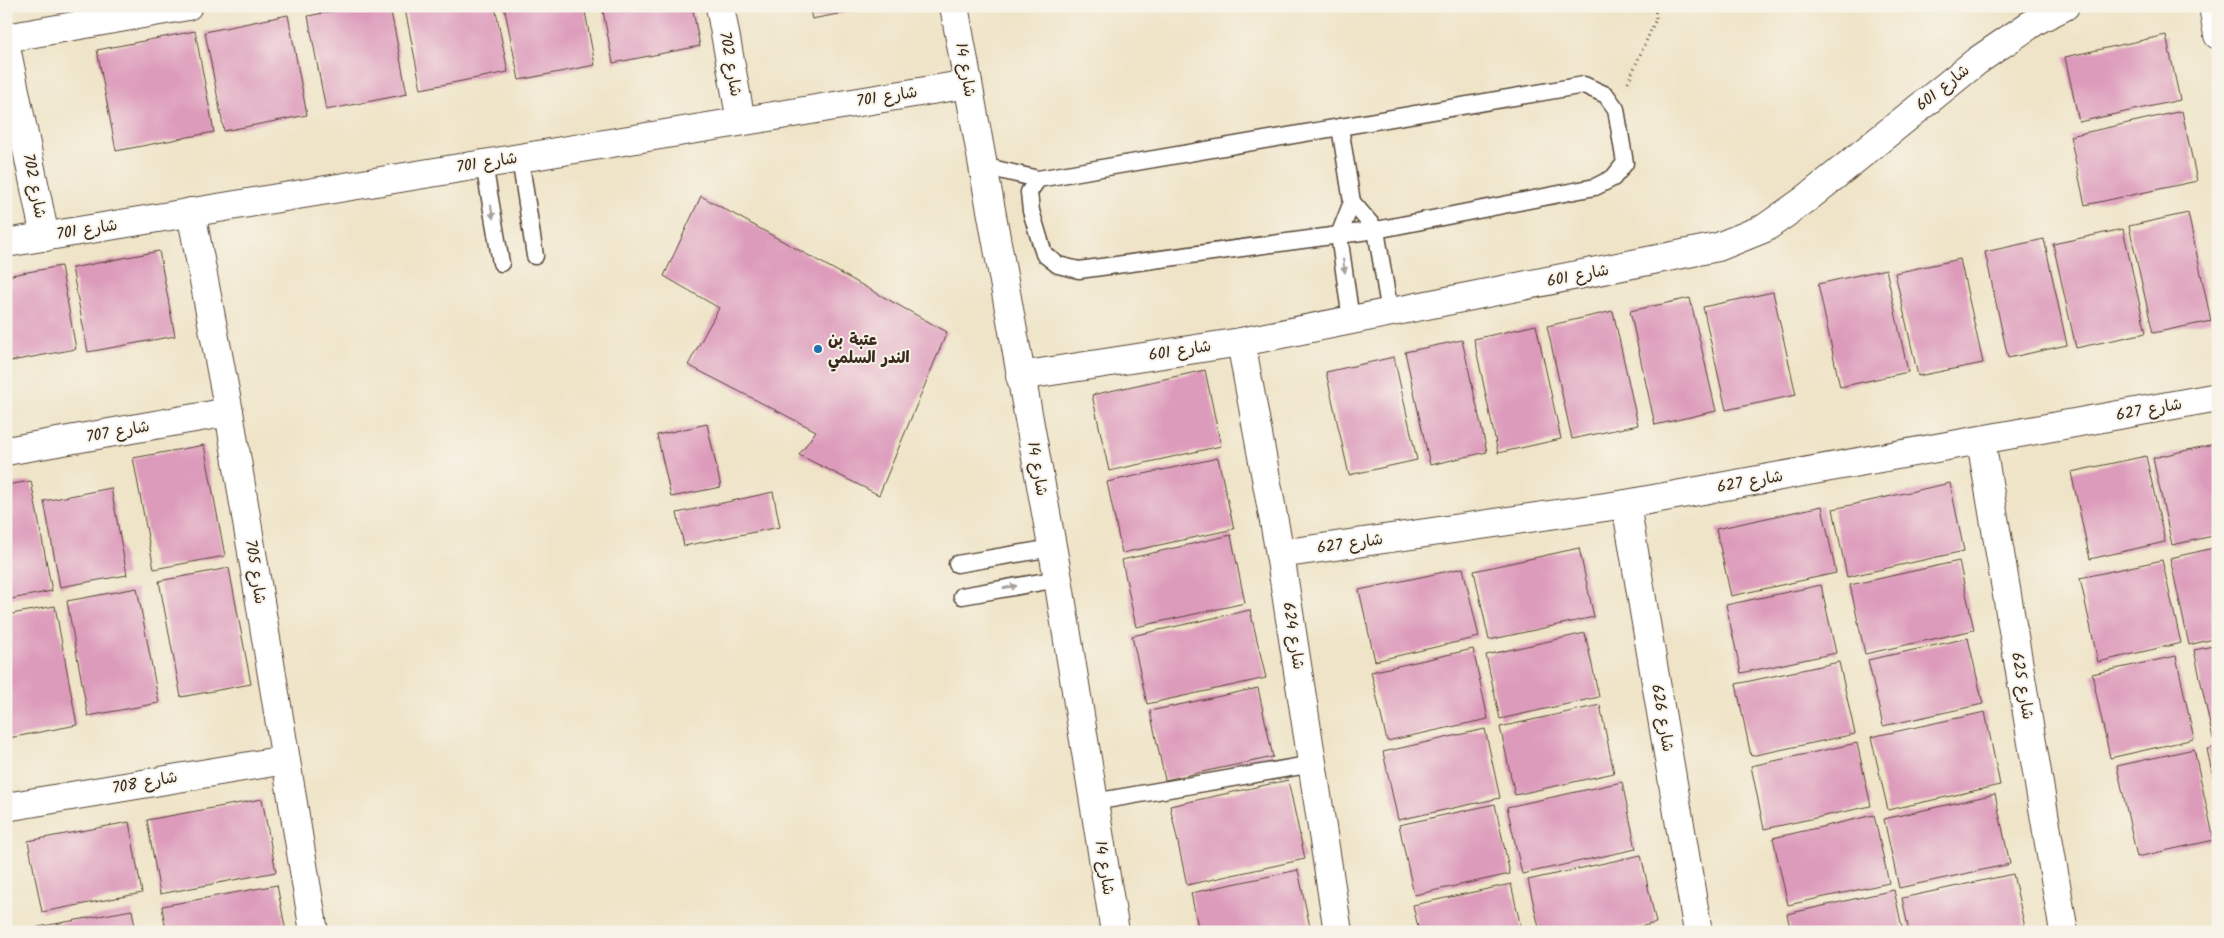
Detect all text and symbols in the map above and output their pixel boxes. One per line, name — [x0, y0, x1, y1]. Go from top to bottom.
street label: شارع 702 — [712, 29, 748, 99]
street label: شارع 14 — [948, 41, 982, 99]
street label: شارع 601 — [1911, 58, 1975, 118]
street label: شارع 701 — [855, 80, 919, 114]
street label: شارع 701 — [455, 146, 519, 180]
street label: شارع 702 — [15, 151, 53, 221]
one-way arrow — [488, 204, 496, 220]
street label: شارع 701 — [55, 213, 119, 247]
one-way arrow — [1340, 258, 1348, 274]
street label: شارع 601 — [1545, 258, 1611, 294]
place label: عتبة بن الندر السلمي — [828, 328, 910, 372]
street label: شارع 601 — [1147, 334, 1213, 368]
marker: عتبة بن الندر السلمي — [812, 343, 824, 355]
street label: شارع 627 — [2114, 392, 2184, 428]
street label: شارع 707 — [84, 414, 152, 450]
street label: شارع 14 — [1020, 440, 1054, 498]
street label: شارع 627 — [1715, 464, 1785, 500]
street label: شارع 627 — [1315, 527, 1385, 561]
street label: شارع 705 — [238, 538, 272, 606]
one-way arrow — [1003, 583, 1019, 591]
street label: شارع 624 — [1275, 600, 1311, 672]
street label: شارع 625 — [2004, 650, 2040, 722]
street label: شارع 626 — [1644, 682, 1680, 754]
street label: شارع 708 — [110, 765, 180, 801]
street label: شارع 14 — [1087, 839, 1121, 897]

